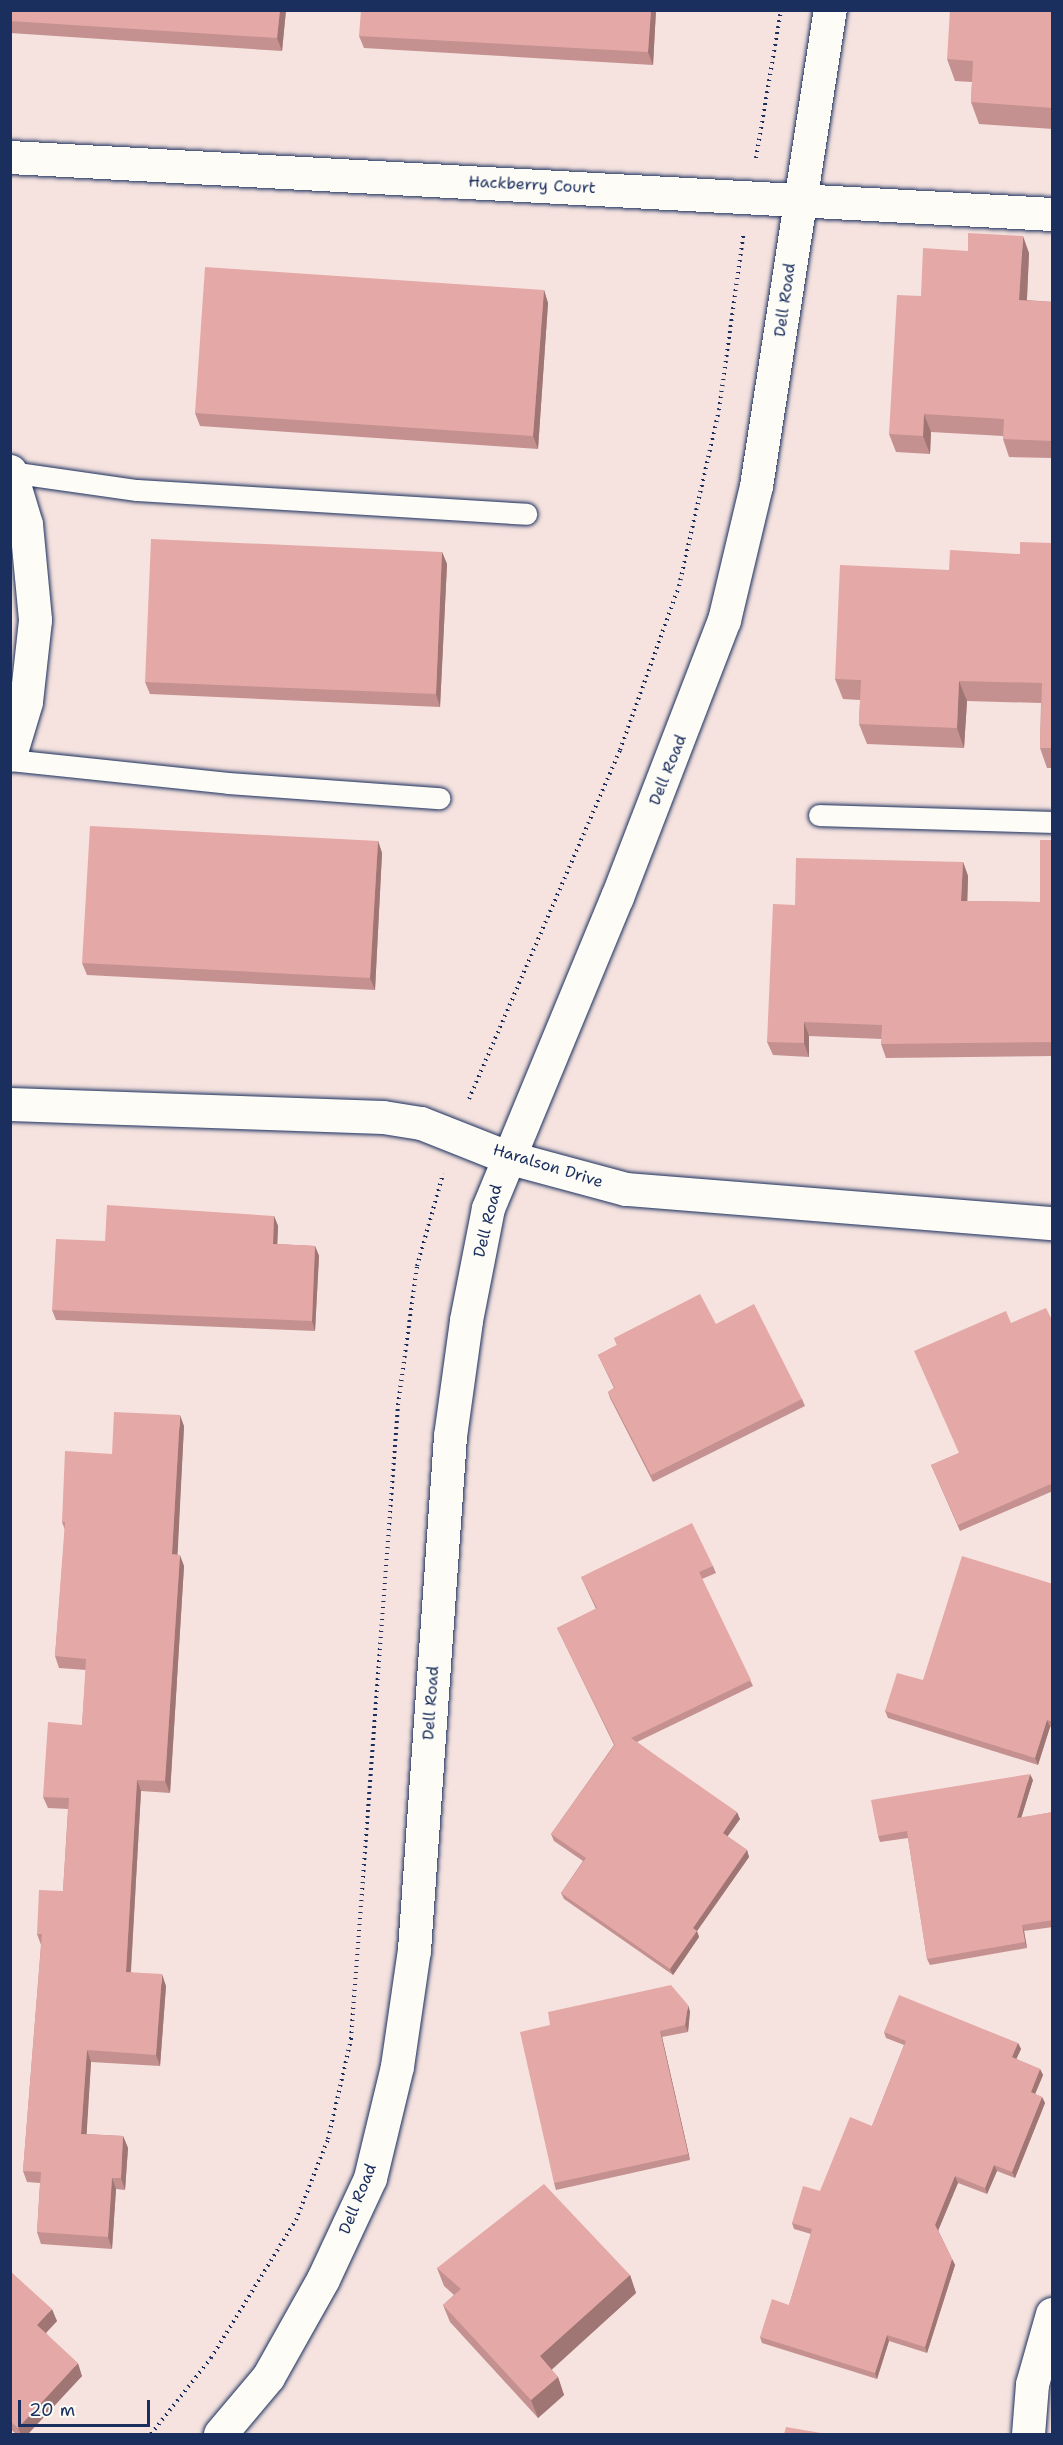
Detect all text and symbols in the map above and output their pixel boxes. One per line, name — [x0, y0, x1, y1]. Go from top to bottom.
street label: Hackberry Court — [468, 172, 596, 198]
street label: Dell Road — [770, 262, 800, 338]
street label: Dell Road — [645, 732, 691, 808]
street label: Haralson Drive — [491, 1140, 605, 1192]
street label: Dell Road — [470, 1183, 506, 1259]
street label: Dell Road — [419, 1665, 443, 1741]
street label: Dell Road — [335, 2161, 381, 2237]
scale bar — [21, 2388, 153, 2426]
text: 20 m — [29, 2398, 75, 2422]

